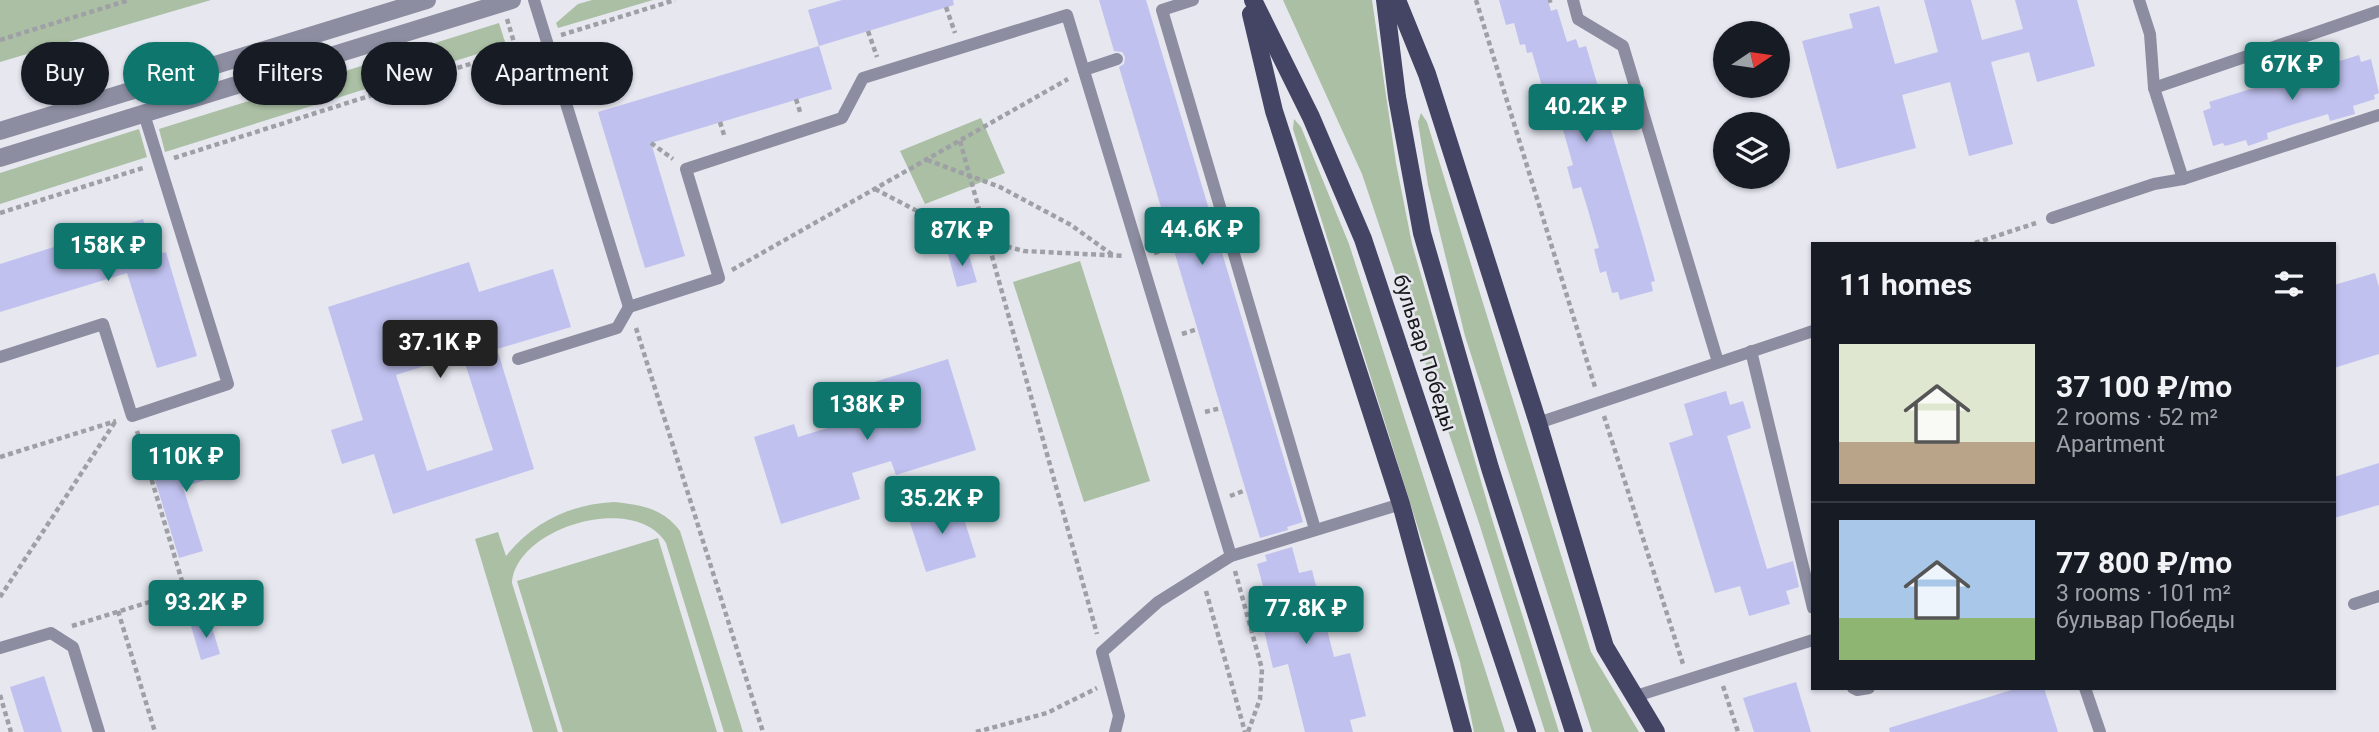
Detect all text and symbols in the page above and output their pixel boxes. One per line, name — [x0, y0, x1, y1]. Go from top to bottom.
north arrow — [1713, 21, 1790, 98]
map controls — [1713, 21, 1790, 189]
chip: Buy — [21, 42, 109, 105]
chip: Rent — [123, 42, 219, 105]
chip: Filters — [233, 42, 347, 105]
chip: New — [361, 42, 457, 105]
chip: Apartment — [471, 42, 633, 105]
pin: 67K ₽ — [2243, 42, 2341, 102]
text: 67K ₽ — [2261, 51, 2323, 78]
pin: 40.2K ₽ — [1521, 85, 1651, 144]
text: 40.2K ₽ — [1545, 93, 1627, 120]
button: layers — [1713, 112, 1790, 189]
pin: 87K ₽ — [913, 208, 1011, 268]
pin: 44.6K ₽ — [1137, 208, 1267, 267]
text: 44.6K ₽ — [1161, 216, 1243, 243]
text: 87K ₽ — [931, 217, 993, 244]
pin: 158K ₽ — [51, 224, 165, 283]
text: 158K ₽ — [70, 232, 146, 259]
icon: filters — [2270, 265, 2308, 303]
text: 11 homes — [1839, 267, 1972, 302]
street label: бульвар Победы — [1388, 271, 1462, 435]
pin: 37.1K ₽ — [375, 320, 505, 380]
text: 37.1K ₽ — [399, 329, 481, 356]
text: 37 100 ₽/mo — [2056, 369, 2232, 404]
icon: home — [1895, 372, 1979, 456]
pin: 138K ₽ — [810, 382, 924, 442]
text: 138K ₽ — [829, 391, 905, 418]
text: 2 rooms · 52 m² — [2056, 404, 2218, 431]
text: Apartment — [2056, 431, 2165, 458]
pin: 110K ₽ — [129, 434, 243, 494]
text: 110K ₽ — [148, 443, 224, 470]
pin: 35.2K ₽ — [877, 476, 1007, 536]
text: 35.2K ₽ — [901, 485, 983, 512]
text: 77 800 ₽/mo — [2056, 545, 2232, 580]
icon: home — [1895, 548, 1979, 632]
pin: 93.2K ₽ — [141, 580, 271, 640]
text: 3 rooms · 101 m² — [2056, 580, 2231, 607]
pin: 77.8K ₽ — [1241, 586, 1371, 646]
text: 93.2K ₽ — [165, 589, 247, 616]
text: 77.8K ₽ — [1265, 595, 1347, 622]
text: бульвар Победы — [2056, 607, 2235, 634]

